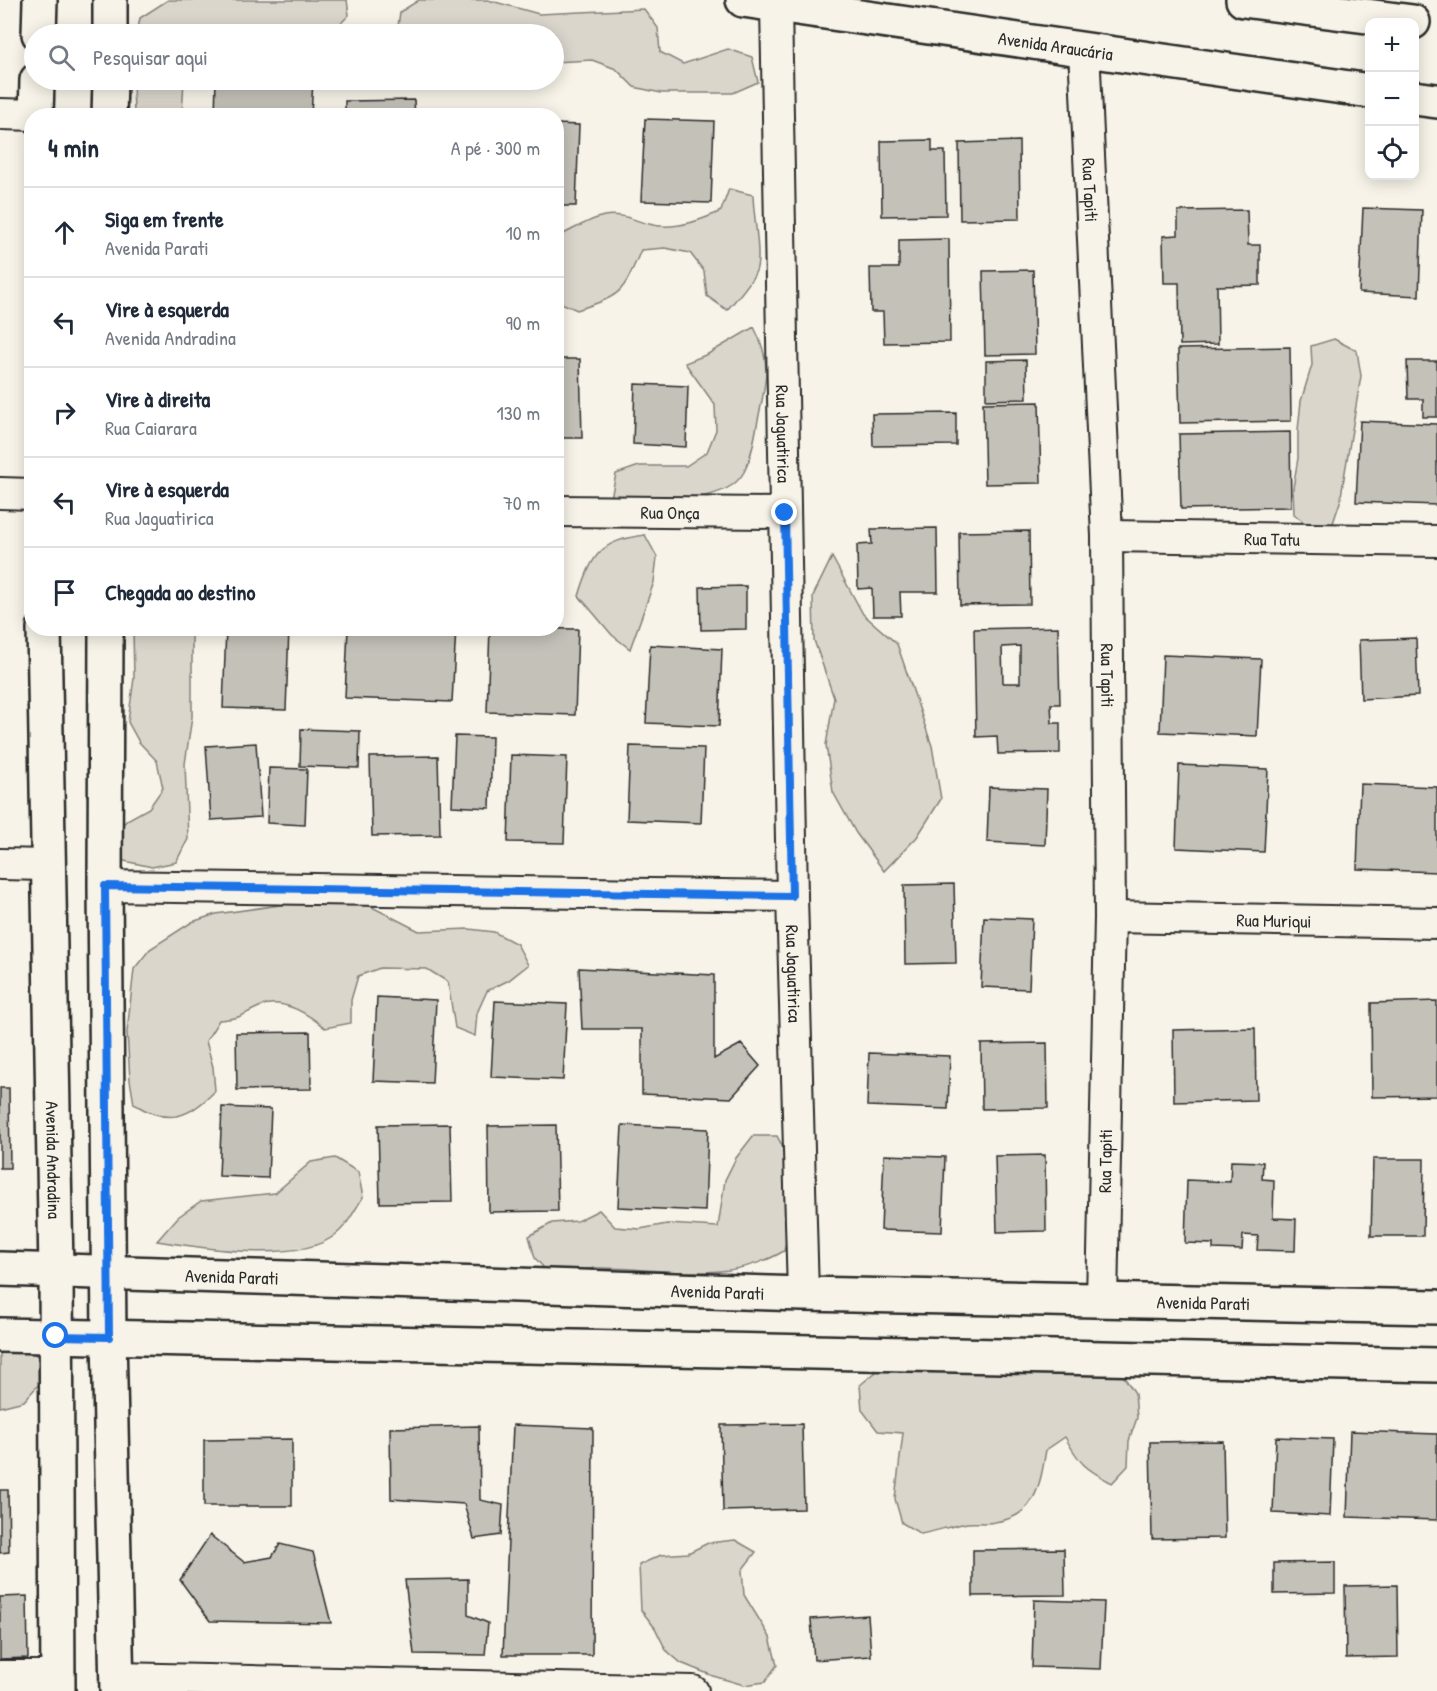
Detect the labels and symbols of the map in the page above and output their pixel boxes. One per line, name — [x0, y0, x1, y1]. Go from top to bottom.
street label: Avenida Araucária — [997, 25, 1115, 66]
street label: Rua Tapiti — [1077, 157, 1105, 222]
street label: Rua Jaguatirica — [770, 385, 797, 483]
street label: Rua Onça — [640, 499, 700, 525]
route end — [771, 499, 797, 525]
street label: Rua Tatu — [1244, 526, 1300, 551]
street label: Rua Tapiti — [1095, 643, 1121, 708]
street label: Rua Muriqui — [1236, 907, 1312, 933]
street label: Rua Jaguatirica — [780, 925, 808, 1023]
street label: Avenida Andradina — [40, 1101, 68, 1219]
street label: Rua Tapiti — [1092, 1129, 1118, 1193]
street label: Avenida Parati — [185, 1262, 279, 1290]
street label: Avenida Parati — [670, 1277, 765, 1305]
street label: Avenida Parati — [1156, 1289, 1251, 1316]
route start — [42, 1322, 68, 1348]

